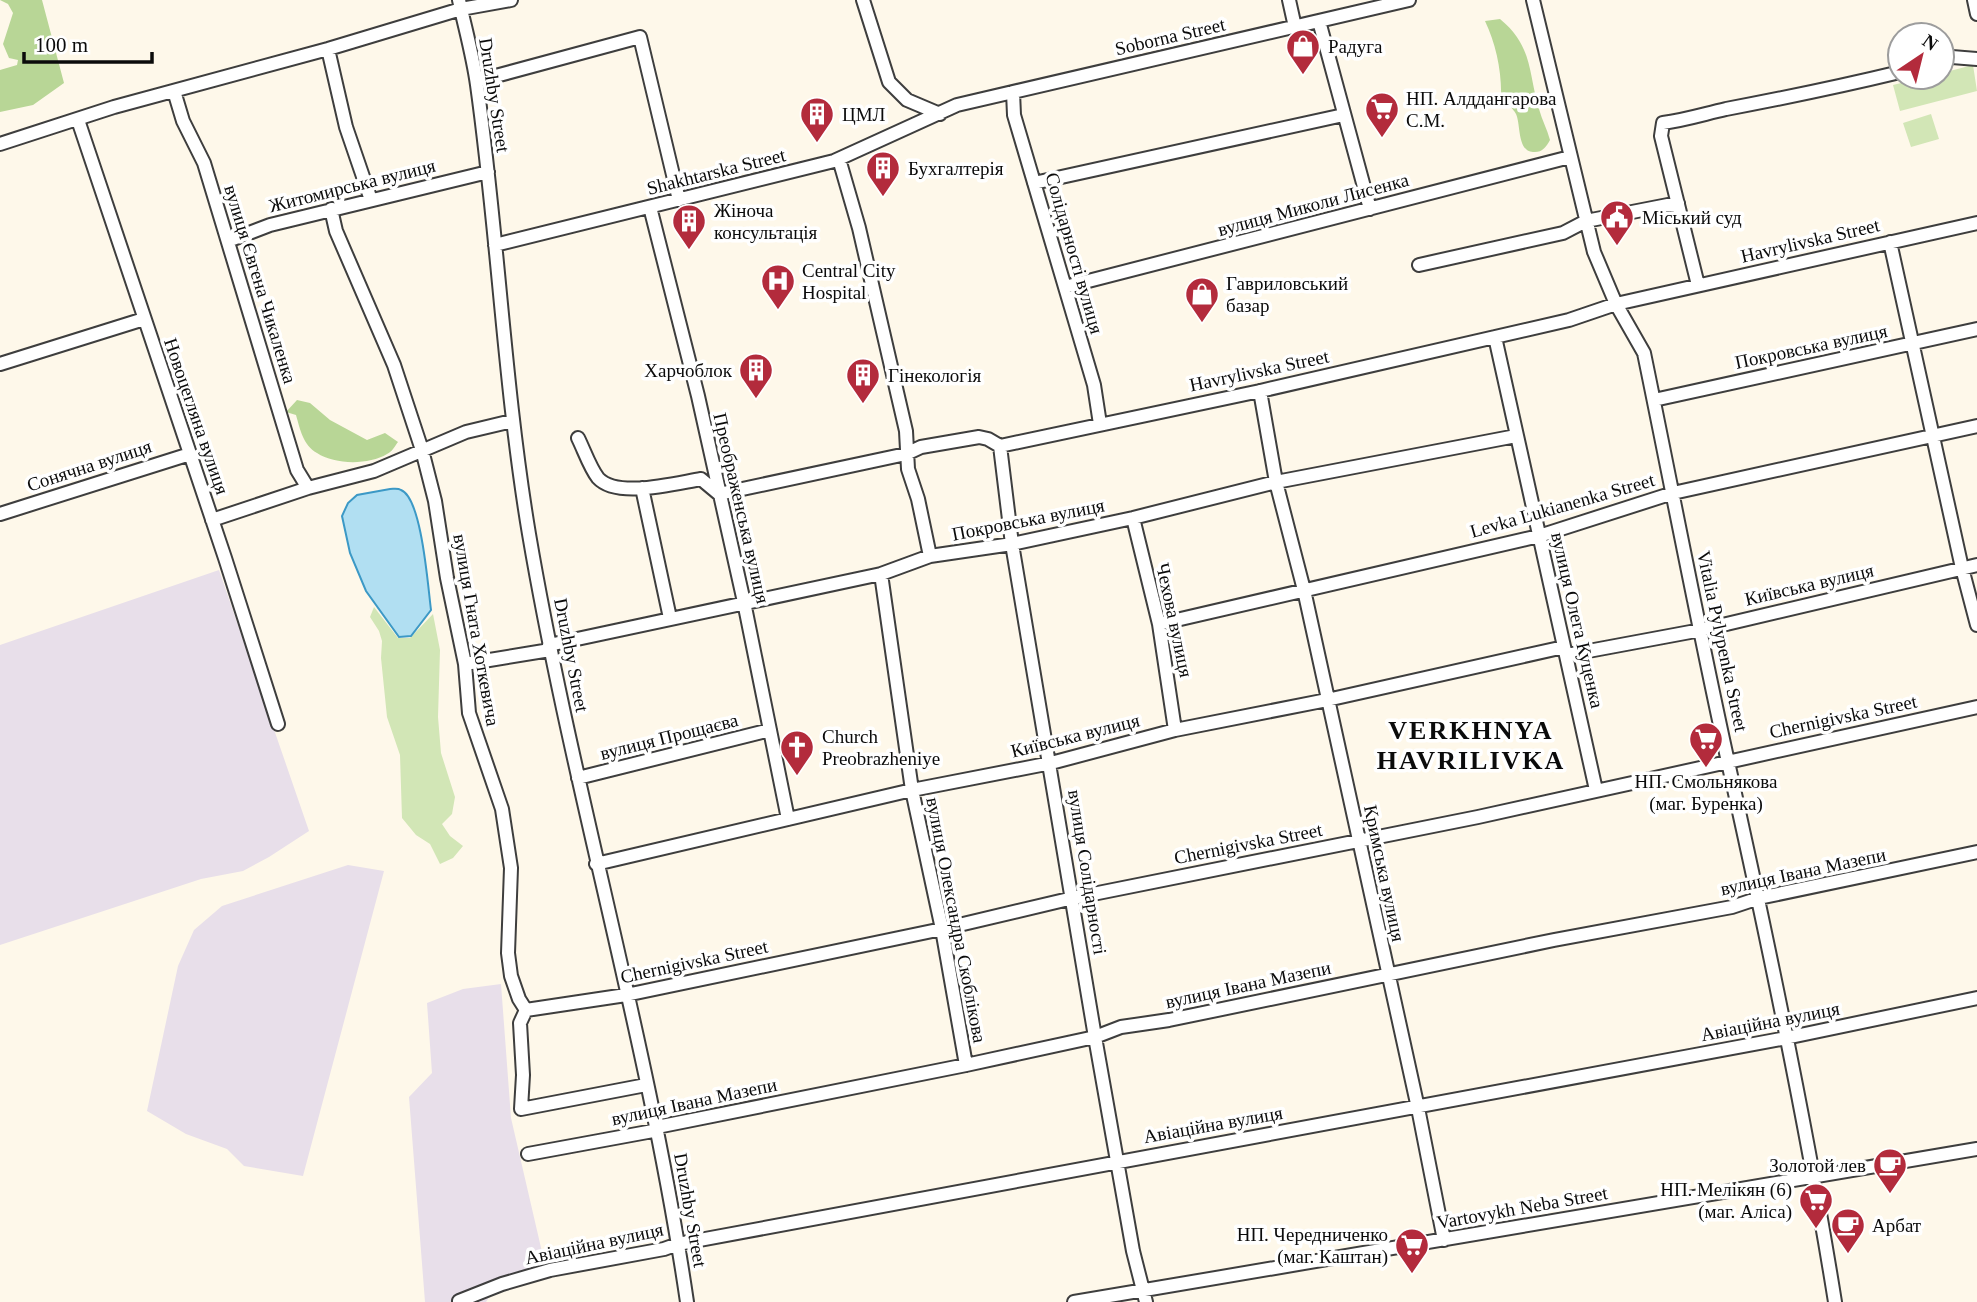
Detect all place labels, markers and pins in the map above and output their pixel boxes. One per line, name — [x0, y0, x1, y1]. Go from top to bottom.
shop icon: Радуга — [1284, 27, 1322, 76]
place label: Радуга — [1328, 36, 1383, 57]
place label: НП. Алддангарова С.М. — [1406, 88, 1557, 131]
supermarket icon: НП. Алддангарова С.М. — [1363, 90, 1401, 139]
building icon: ЦМЛ — [798, 95, 836, 144]
place label: ЦМЛ — [842, 104, 886, 125]
building icon: Бухгалтерія — [864, 149, 902, 198]
place label: Бухгалтерія — [908, 158, 1004, 179]
public building icon: Міський суд — [1598, 198, 1636, 247]
place label: Жіноча консультація — [714, 200, 818, 243]
building icon: Жіноча консультація — [670, 202, 708, 251]
place label: Міський суд — [1642, 207, 1742, 228]
place label: Central City Hospital — [802, 260, 896, 303]
hospital icon: Central City Hospital — [759, 262, 797, 311]
place label: Гавриловський базар — [1226, 273, 1348, 316]
shop icon: Гавриловський базар — [1183, 275, 1221, 324]
building icon: Харчоблок — [737, 351, 775, 400]
building icon: Гінекологія — [844, 356, 882, 405]
place label: Харчоблок — [644, 360, 733, 381]
place label: Гінекологія — [888, 365, 981, 386]
supermarket icon: НП. Смольнякова (маг. Буренка) — [1687, 720, 1725, 769]
place label: Church Preobrazheniye — [822, 726, 940, 769]
church icon: Church Preobrazheniye — [778, 728, 816, 777]
place label: НП. Смольнякова (маг. Буренка) — [1635, 771, 1778, 815]
cafe icon: Золотой лев — [1871, 1146, 1909, 1195]
place label: Золотой лев — [1769, 1155, 1866, 1176]
place label: НП. Мелікян (6) (маг. Аліса) — [1660, 1179, 1792, 1223]
supermarket icon: НП. Мелікян (6) (маг. Аліса) — [1797, 1181, 1835, 1230]
cafe icon: Арбат — [1829, 1206, 1867, 1255]
place label: Арбат — [1872, 1215, 1922, 1236]
place label: НП. Чередниченко (маг. Каштан) — [1237, 1224, 1388, 1268]
supermarket icon: НП. Чередниченко (маг. Каштан) — [1393, 1226, 1431, 1275]

